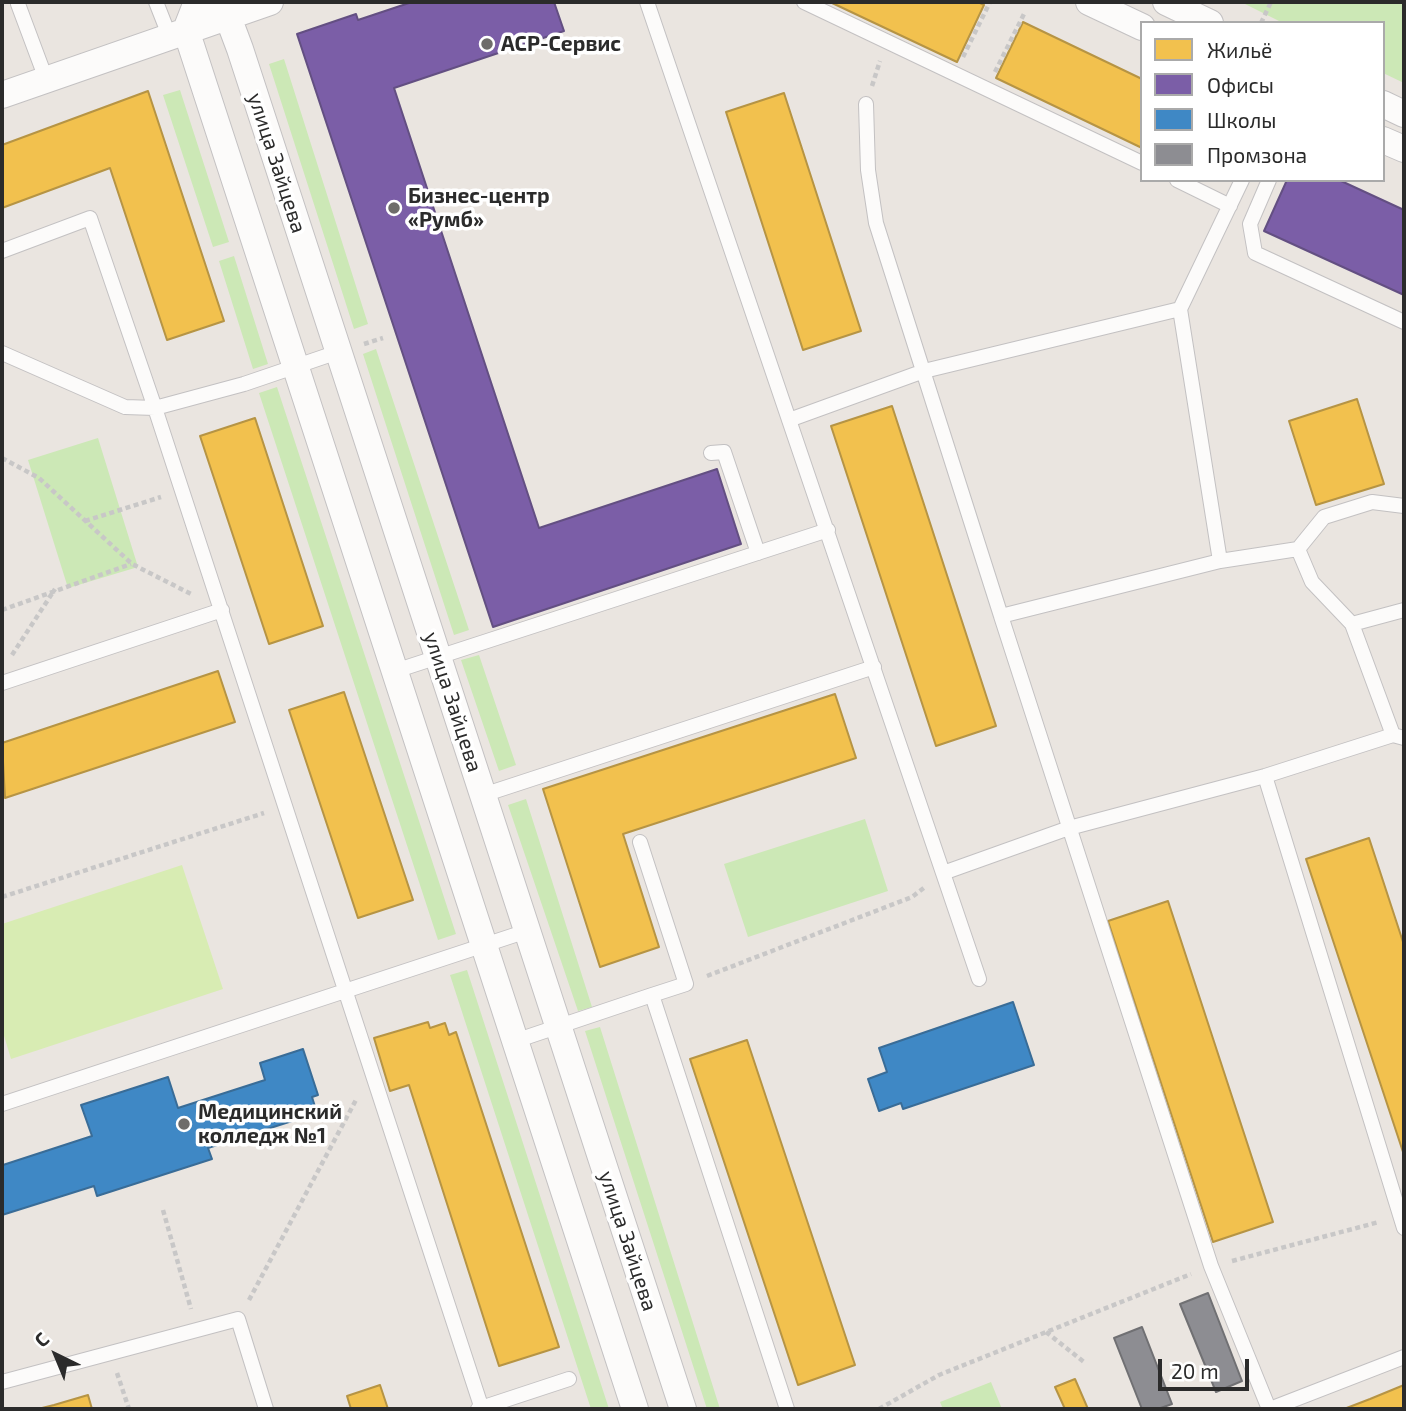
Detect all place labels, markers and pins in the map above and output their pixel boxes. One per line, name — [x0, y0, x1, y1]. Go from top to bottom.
place label: АСР-Сервис — [501, 31, 621, 57]
marker: АСР-Сервис — [479, 36, 495, 52]
place label: Бизнес-центр «Румб» — [408, 183, 550, 233]
marker: Бизнес-центр «Румб» — [386, 200, 402, 216]
place label: Медицинский колледж №1 — [198, 1099, 342, 1149]
marker: Медицинский колледж №1 — [176, 1116, 192, 1132]

